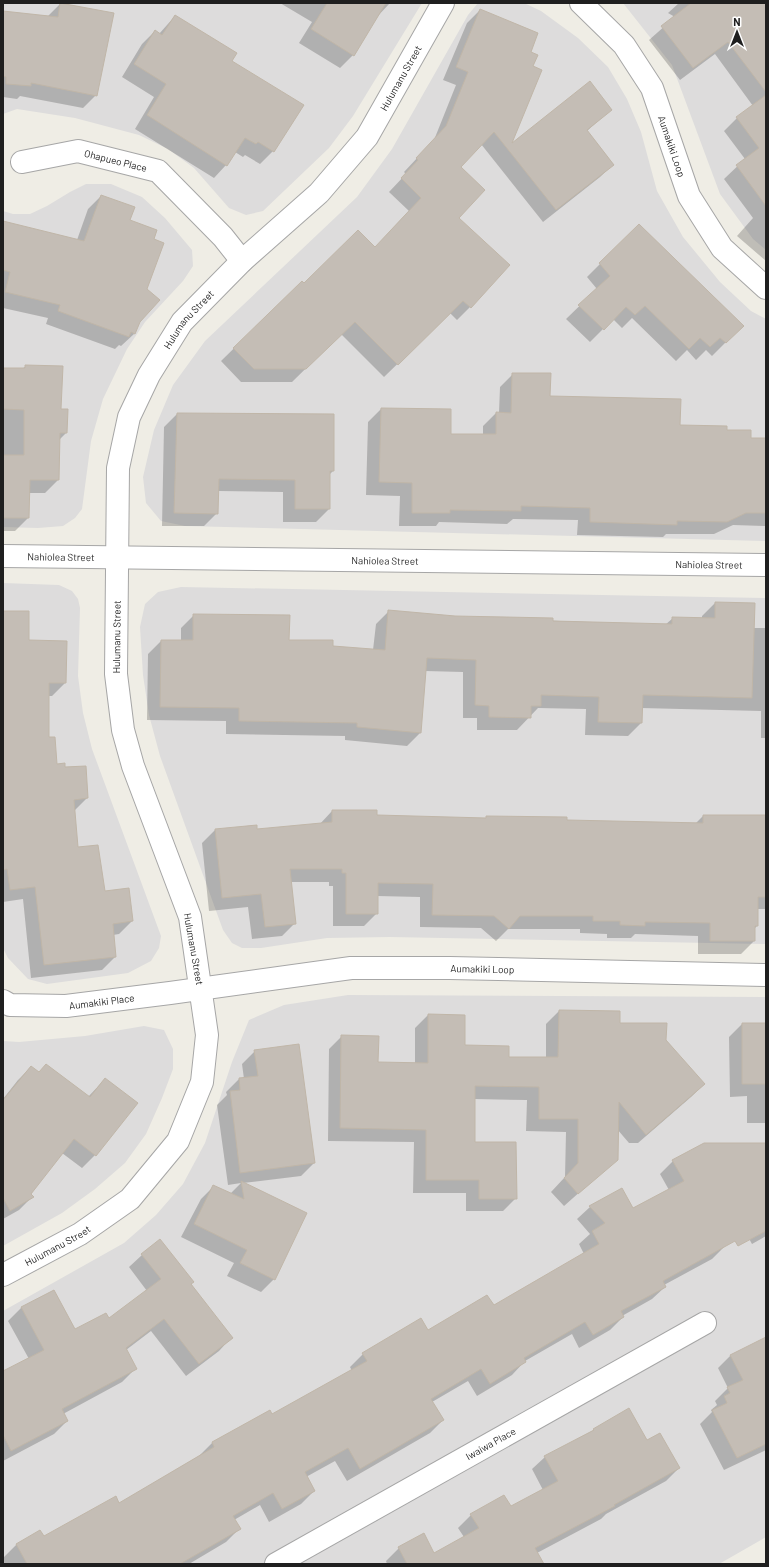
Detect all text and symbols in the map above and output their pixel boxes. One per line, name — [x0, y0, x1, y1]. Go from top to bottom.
north arrow — [717, 12, 757, 52]
text: N — [733, 15, 741, 28]
street label: Hulumanu Street — [377, 43, 424, 113]
street label: Aumakiki Loop — [656, 114, 688, 179]
street label: Ohapueo Place — [83, 147, 148, 174]
street label: Hulumanu Street — [161, 287, 216, 351]
street label: Nahiolea Street — [27, 550, 95, 563]
street label: Nahiolea Street — [351, 554, 419, 567]
street label: Nahiolea Street — [675, 558, 743, 571]
street label: Hulumanu Street — [110, 600, 123, 674]
street label: Hulumanu Street — [182, 912, 206, 986]
street label: Aumakiki Loop — [450, 962, 515, 975]
street label: Aumakiki Place — [68, 992, 135, 1012]
street label: Hulumanu Street — [23, 1222, 93, 1268]
street label: Iwaiwa Place — [463, 1425, 518, 1462]

